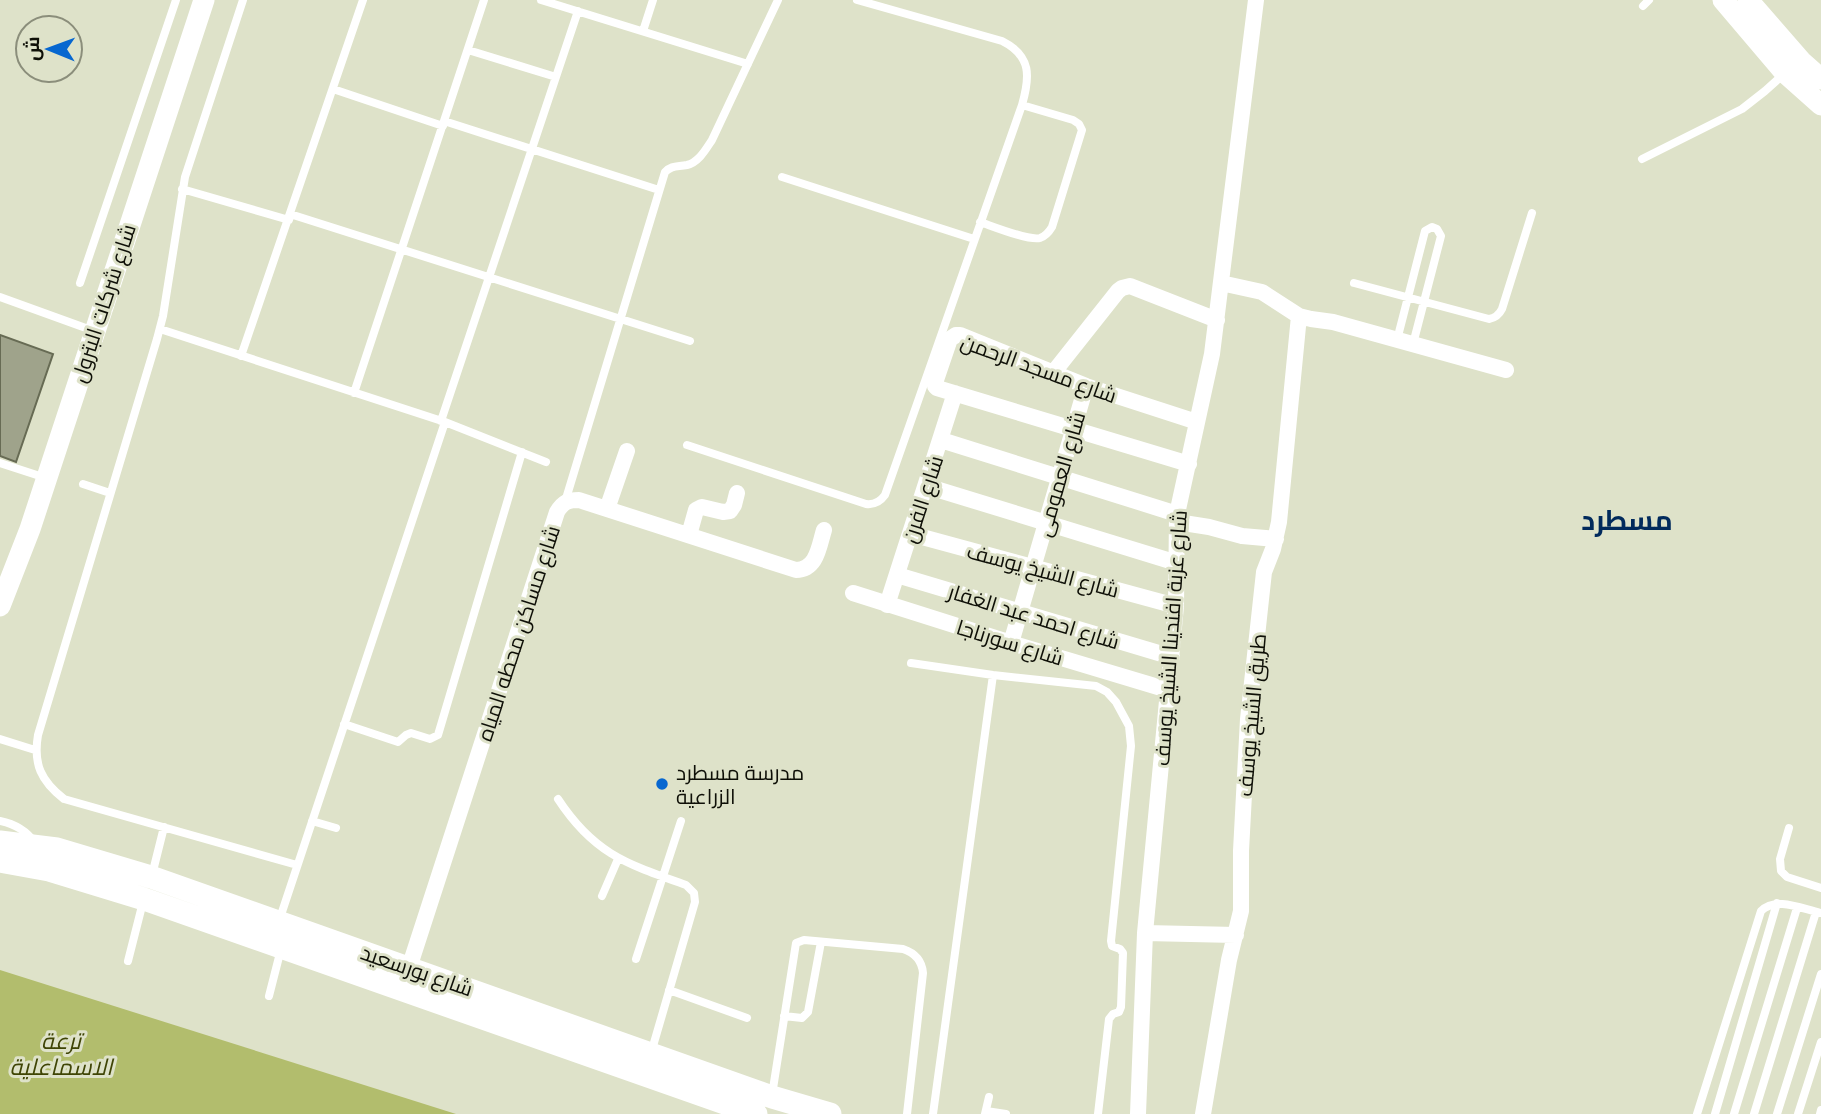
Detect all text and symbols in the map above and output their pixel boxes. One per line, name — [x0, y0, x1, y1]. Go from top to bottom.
north arrow — [14, 14, 84, 84]
text: ش — [21, 36, 44, 61]
street label: شارع شركات البترول — [66, 221, 143, 386]
street label: شارع مسجد الرحمن — [957, 329, 1120, 410]
street label: شارع العمومى — [1031, 409, 1092, 540]
street label: شارع الفرن — [897, 452, 950, 547]
district label: مسطرد — [1581, 504, 1673, 537]
street label: شارع عزبة افندينا الشيخ يوسف — [1149, 509, 1194, 767]
street label: شارع مساكن محطه المياه — [472, 522, 567, 745]
street label: شارع الشيخ يوسف — [964, 538, 1122, 605]
street label: شارع احمد عبد الغفار — [944, 578, 1122, 656]
street label: شارع سورناجا — [953, 614, 1066, 672]
street label: طريق الشيخ يوسف — [1232, 632, 1273, 798]
place label: مدرسة مسطرد الزراعية — [676, 760, 804, 809]
marker: مدرسة مسطرد الزراعية — [654, 776, 670, 792]
street label: شارع بورسعيد — [357, 940, 476, 1003]
water label: ترعة الاسماعلية — [9, 1028, 115, 1080]

